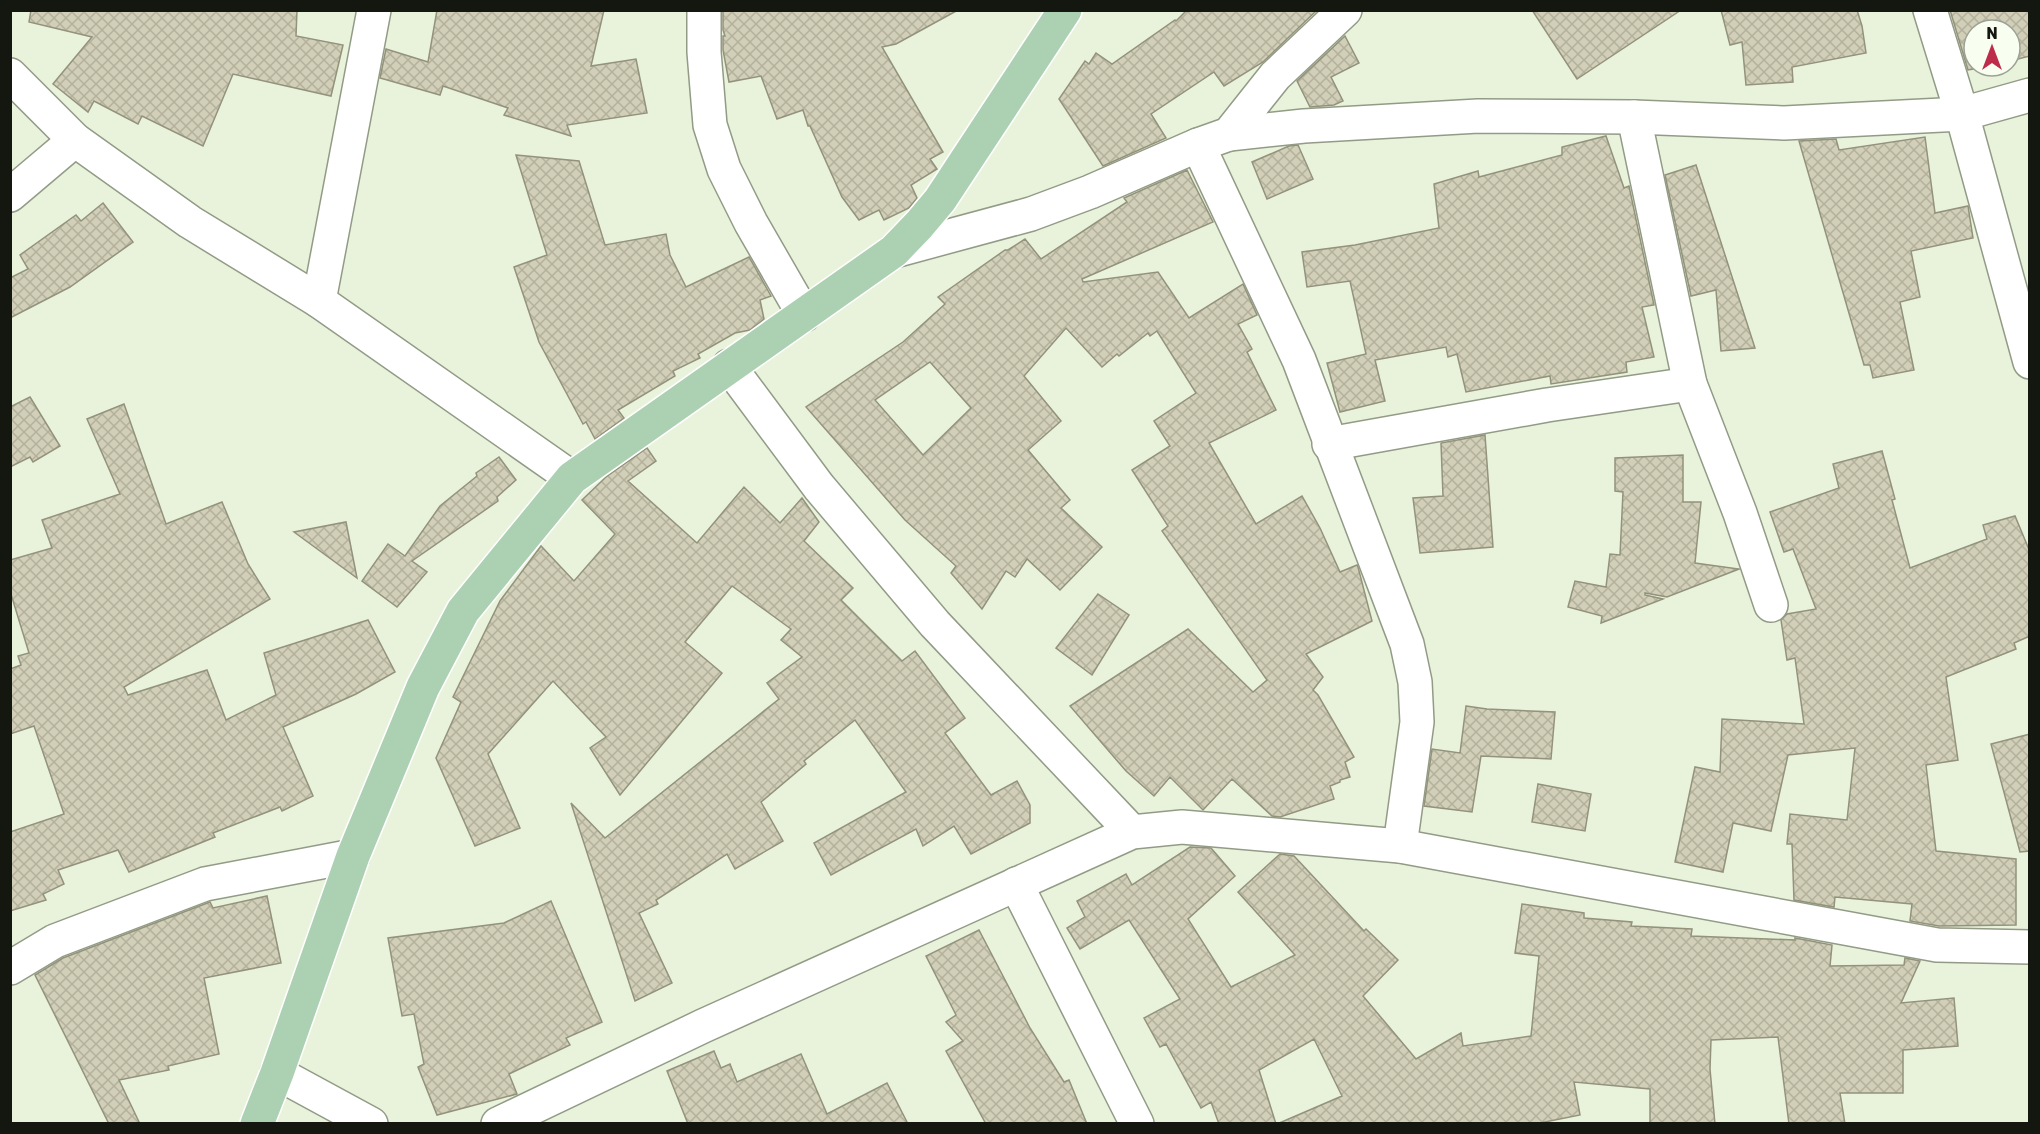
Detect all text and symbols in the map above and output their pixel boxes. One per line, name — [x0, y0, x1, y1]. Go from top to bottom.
north arrow — [1962, 18, 2022, 78]
text: N — [1986, 24, 1998, 43]

